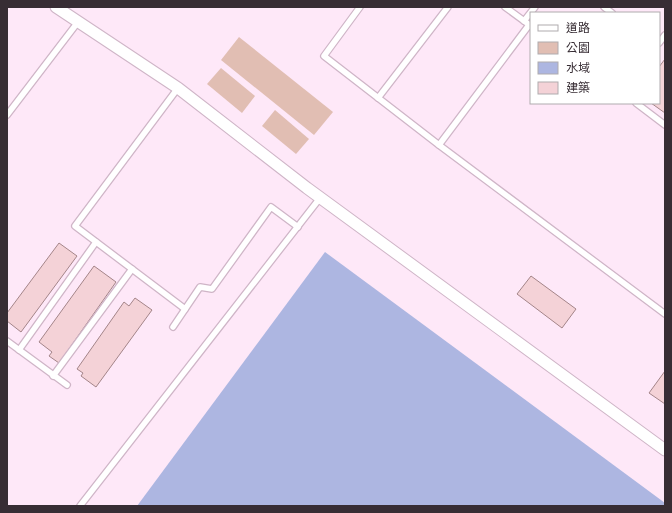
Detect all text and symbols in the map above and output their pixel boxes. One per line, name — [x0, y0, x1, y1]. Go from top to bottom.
legend — [530, 12, 660, 104]
text: 道路 — [566, 21, 590, 35]
text: 公園 — [566, 41, 590, 55]
text: 水域 — [566, 61, 590, 75]
text: 建築 — [566, 81, 590, 95]

